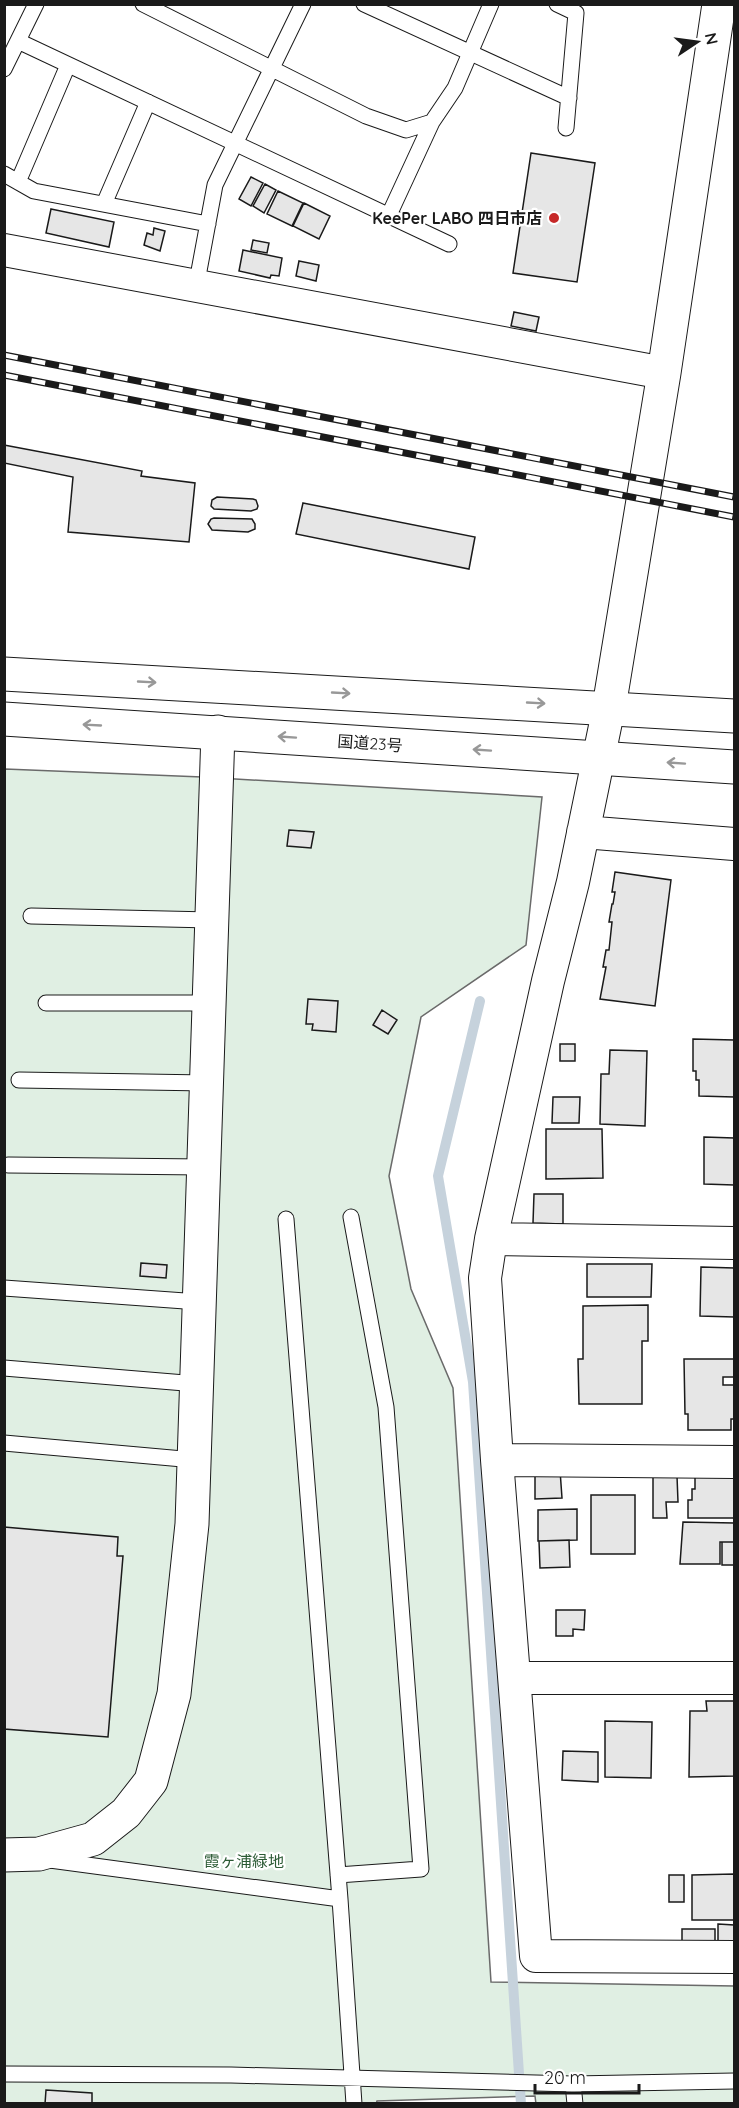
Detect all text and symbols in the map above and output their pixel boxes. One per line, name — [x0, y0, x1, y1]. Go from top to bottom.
north arrow — [667, 12, 727, 72]
text: N — [701, 31, 723, 47]
place label: KeePer LABO 四日市店 — [372, 208, 542, 228]
marker: KeePer LABO 四日市店 — [547, 211, 561, 225]
one-way arrow — [136, 677, 156, 688]
one-way arrow — [331, 687, 351, 698]
one-way arrow — [526, 698, 546, 709]
one-way arrow — [83, 719, 103, 730]
one-way arrow — [278, 731, 297, 742]
street label: 国道23号 — [337, 731, 403, 755]
one-way arrow — [472, 745, 492, 756]
one-way arrow — [667, 758, 687, 769]
park label: 霞ヶ浦緑地 — [204, 1851, 284, 1871]
scale bar — [535, 2057, 638, 2095]
text: 20 m — [544, 2066, 586, 2089]

